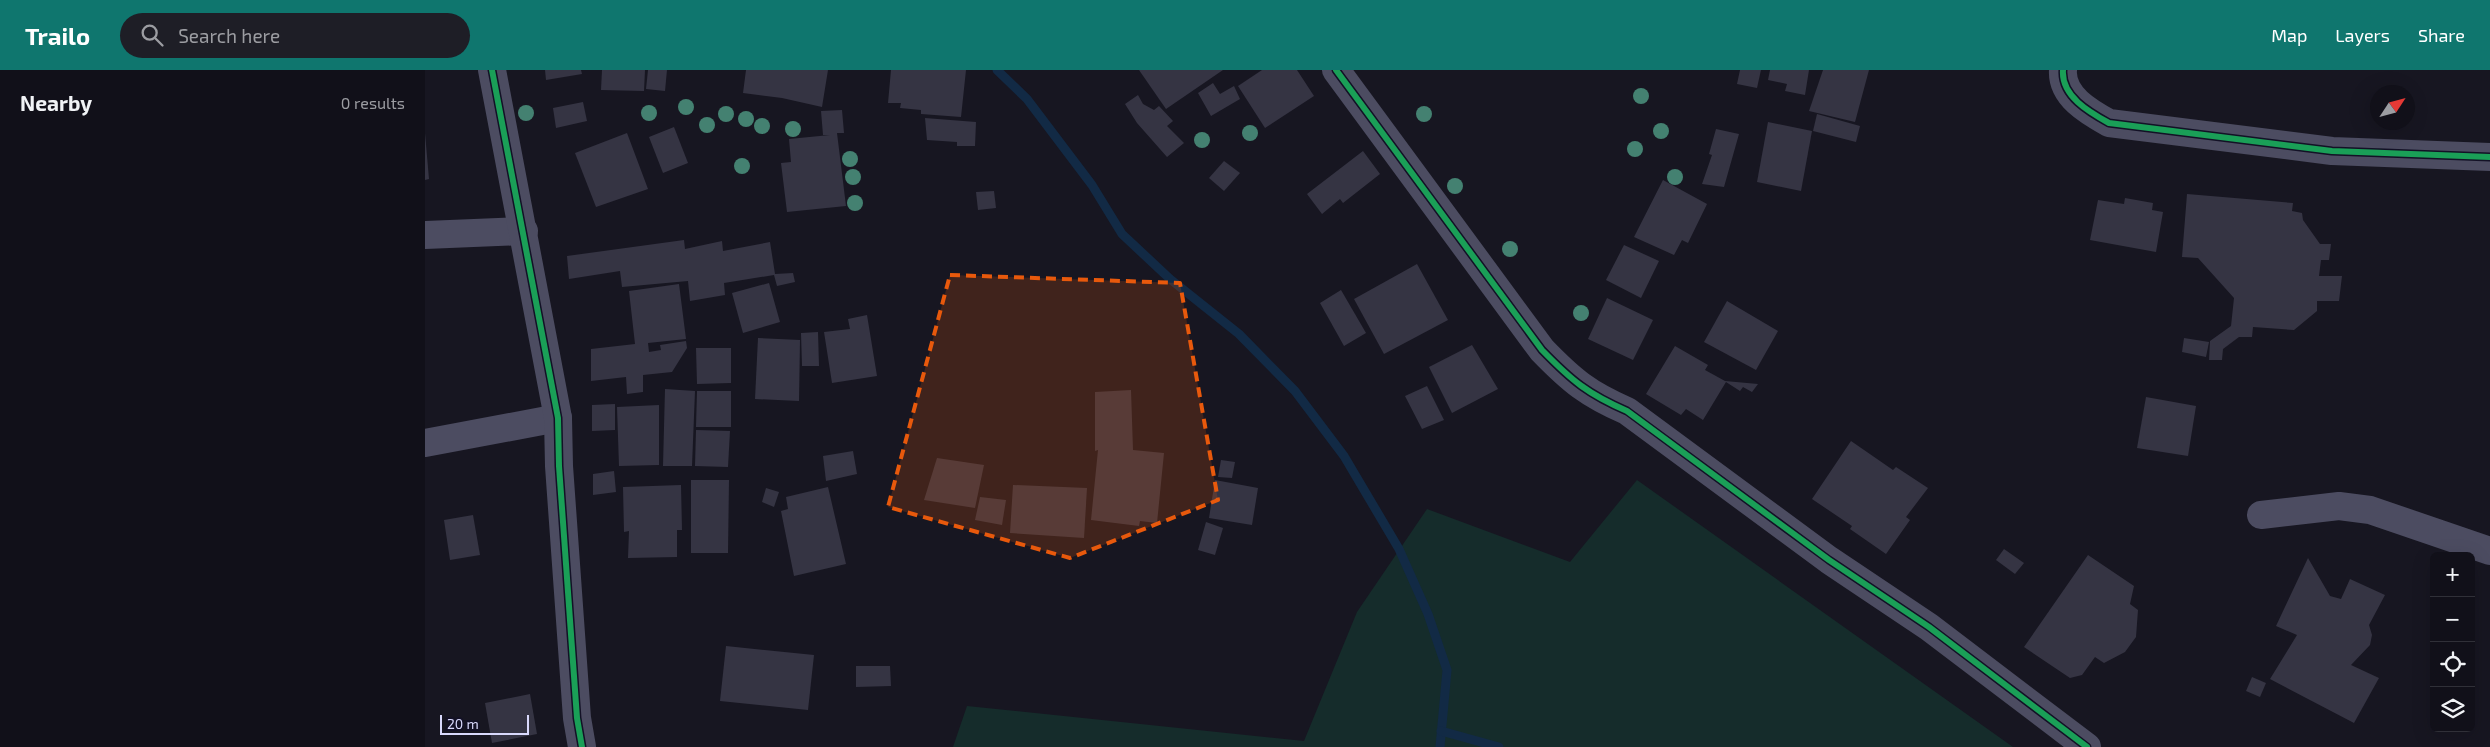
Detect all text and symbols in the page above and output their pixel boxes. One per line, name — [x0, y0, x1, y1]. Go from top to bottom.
search box — [120, 13, 470, 58]
text: Trailo — [25, 21, 90, 50]
icon: search — [138, 21, 166, 49]
text: Search here — [178, 24, 280, 47]
text: Map — [2271, 24, 2307, 46]
text: Layers — [2335, 24, 2390, 46]
text: Share — [2418, 24, 2465, 46]
north arrow — [2370, 85, 2415, 130]
text: Nearby — [20, 90, 92, 115]
text: 0 results — [341, 93, 405, 112]
map controls — [2430, 552, 2475, 732]
button: + — [2430, 552, 2475, 597]
button: − — [2430, 597, 2475, 642]
button: locate — [2430, 642, 2475, 687]
button: layers — [2430, 687, 2475, 732]
scale bar — [440, 712, 529, 735]
text: 20 m — [447, 715, 479, 732]

